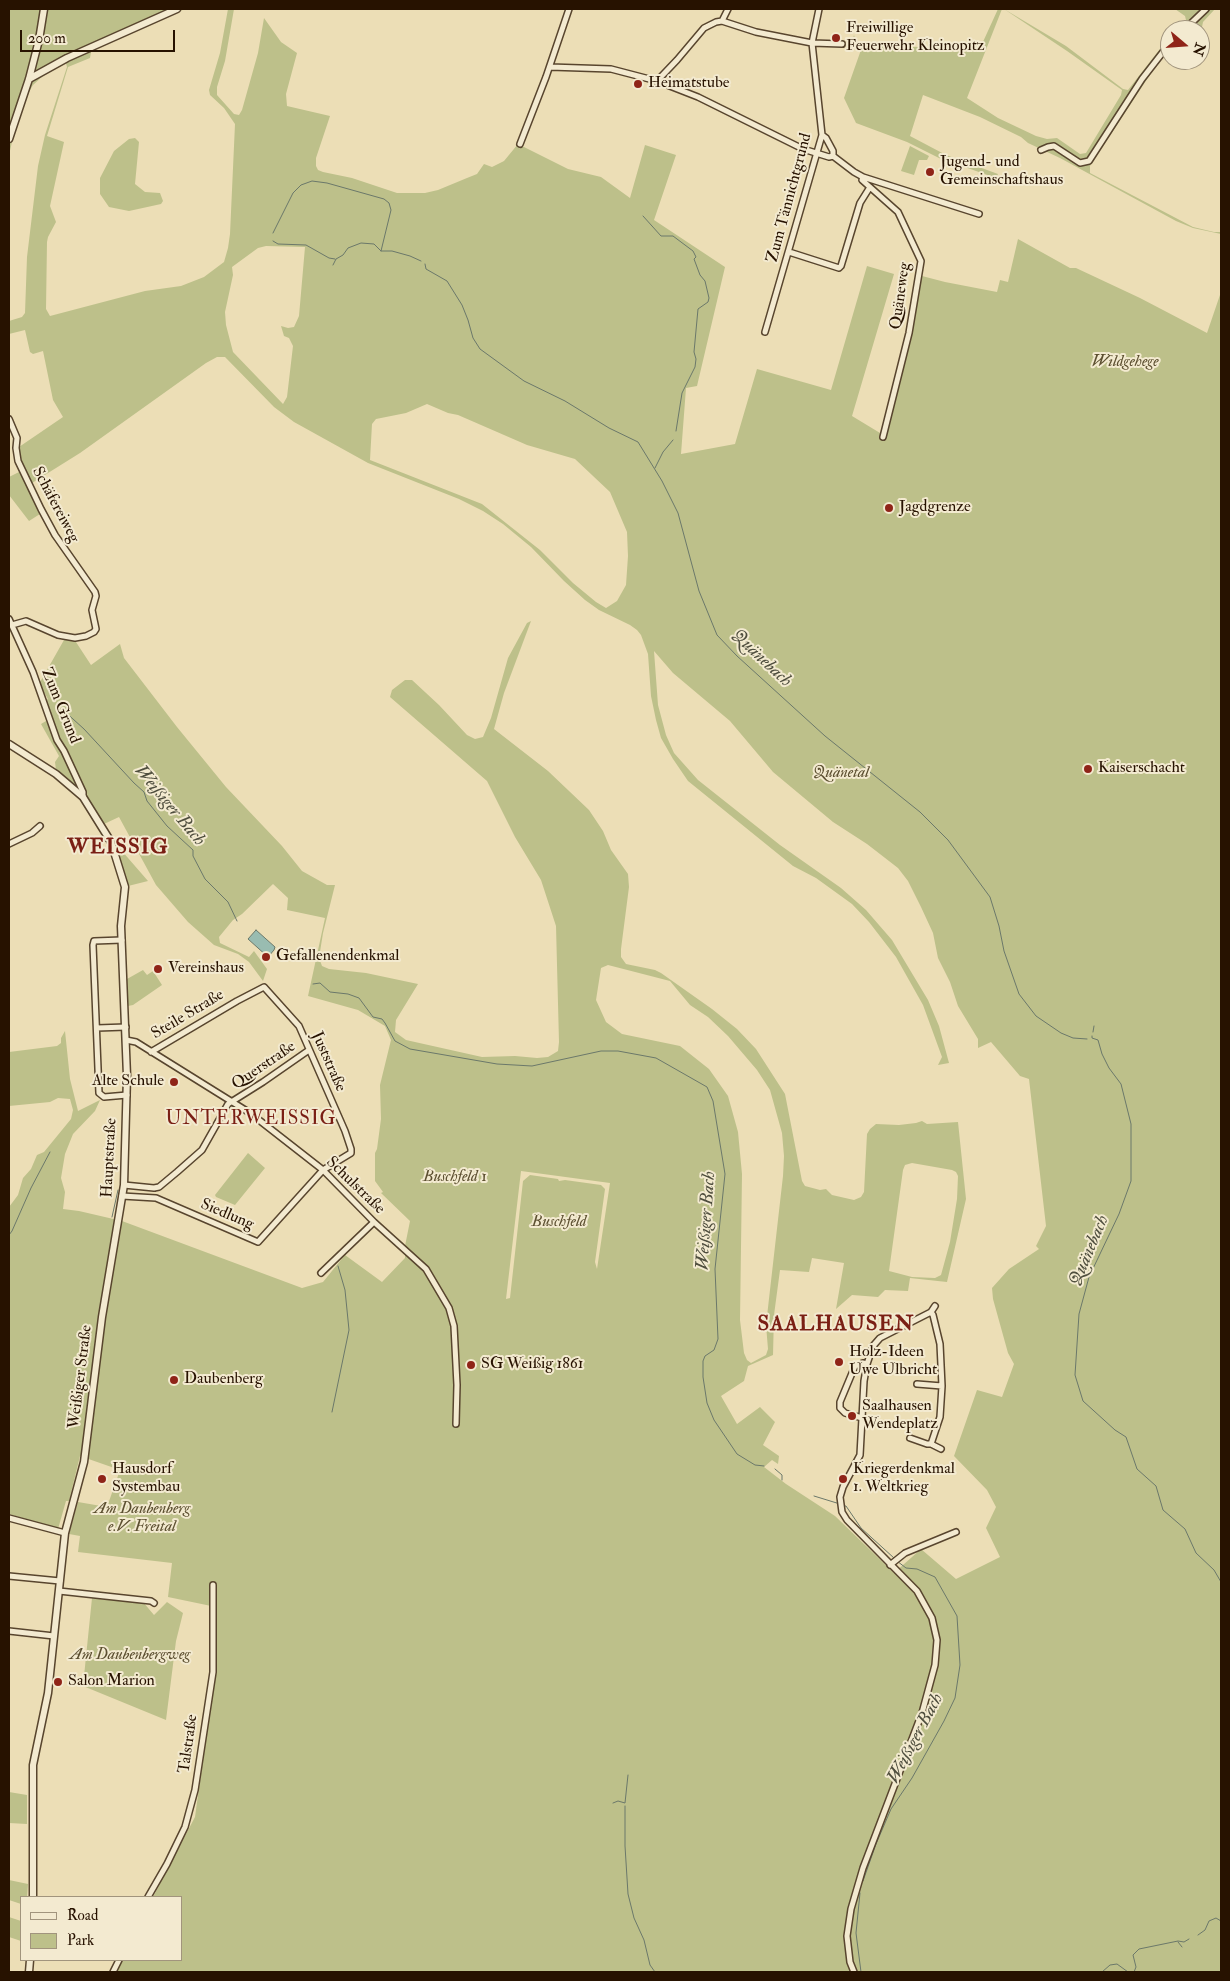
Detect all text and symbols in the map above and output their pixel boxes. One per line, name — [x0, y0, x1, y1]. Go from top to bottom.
place label: Freiwillige Feuerwehr Kleinopitz — [846, 19, 985, 57]
scale bar — [22, 20, 178, 52]
north arrow — [1160, 20, 1210, 70]
text: 200 m — [28, 29, 66, 48]
marker: Freiwillige Feuerwehr Kleinopitz — [830, 32, 842, 44]
text: N — [1189, 41, 1209, 58]
place label: Heimatstube — [648, 74, 730, 94]
marker: Heimatstube — [632, 78, 644, 90]
street label: Zum Tännichtgrund — [763, 131, 817, 265]
place label: Jugend- und Gemeinschaftshaus — [940, 153, 1063, 191]
marker: Jugend- und Gemeinschaftshaus — [924, 166, 936, 178]
street label: Quäneweg — [887, 261, 915, 331]
park label: Wildgehege — [1091, 353, 1159, 373]
street label: Schäfereiweg — [27, 464, 83, 546]
place label: Jagdgrenze — [899, 498, 971, 518]
marker: Jagdgrenze — [883, 502, 895, 514]
water label: Quänebach — [726, 626, 796, 692]
street label: Zum Grund — [36, 665, 84, 747]
place label: Kaiserschacht — [1098, 759, 1185, 779]
water label: Weißiger Bach — [129, 761, 209, 851]
marker: Kaiserschacht — [1082, 763, 1094, 775]
park label: Quänetal — [813, 764, 869, 784]
district label: WEISSIG — [66, 835, 170, 861]
place label: Gefallenendenkmal — [276, 947, 399, 967]
marker: Gefallenendenkmal — [260, 951, 272, 963]
place label: Vereinshaus — [168, 959, 244, 979]
marker: Vereinshaus — [152, 963, 164, 975]
street label: Steile Straße — [148, 986, 228, 1044]
street label: Juststraße — [306, 1029, 350, 1095]
street label: Querstraße — [228, 1038, 300, 1094]
place label: Alte Schule — [92, 1072, 164, 1092]
marker: Alte Schule — [168, 1076, 180, 1088]
district label: UNTERWEISSIG — [164, 1109, 338, 1131]
street label: Hauptstraße — [98, 1118, 122, 1198]
street label: Schulstraße — [322, 1153, 388, 1219]
park label: Buschfeld 1 — [423, 1168, 487, 1188]
water label: Weißiger Bach — [693, 1171, 721, 1271]
street label: Siedlung — [197, 1195, 257, 1235]
water label: Quänebach — [1065, 1212, 1115, 1290]
park label: Buschfeld — [532, 1213, 586, 1233]
district label: SAALHAUSEN — [756, 1312, 916, 1338]
street label: Weißiger Straße — [65, 1324, 97, 1430]
place label: Holz-Ideen Uwe Ulbricht — [849, 1343, 937, 1381]
place label: SG Weißig 1861 — [481, 1355, 584, 1375]
marker: Holz-Ideen Uwe Ulbricht — [833, 1356, 845, 1368]
marker: SG Weißig 1861 — [465, 1359, 477, 1371]
place label: Daubenberg — [184, 1370, 263, 1390]
marker: Daubenberg — [168, 1374, 180, 1386]
place label: Saalhausen Wendeplatz — [862, 1397, 938, 1435]
marker: Saalhausen Wendeplatz — [846, 1410, 858, 1422]
place label: Hausdorf Systembau — [112, 1460, 180, 1498]
place label: Kriegerdenkmal 1. Weltkrieg — [853, 1460, 955, 1498]
marker: Hausdorf Systembau — [96, 1473, 108, 1485]
marker: Kriegerdenkmal 1. Weltkrieg — [837, 1473, 849, 1485]
park label: Am Daubenberg e.V. Freital — [94, 1500, 190, 1538]
park label: Am Daubenbergweg — [70, 1646, 190, 1666]
place label: Salon Marion — [68, 1672, 155, 1692]
marker: Salon Marion — [52, 1676, 64, 1688]
water label: Weißiger Bach — [883, 1690, 949, 1788]
street label: Talstraße — [175, 1713, 203, 1775]
legend — [20, 1896, 182, 1961]
text: Road — [67, 1906, 98, 1925]
text: Park — [67, 1931, 94, 1950]

